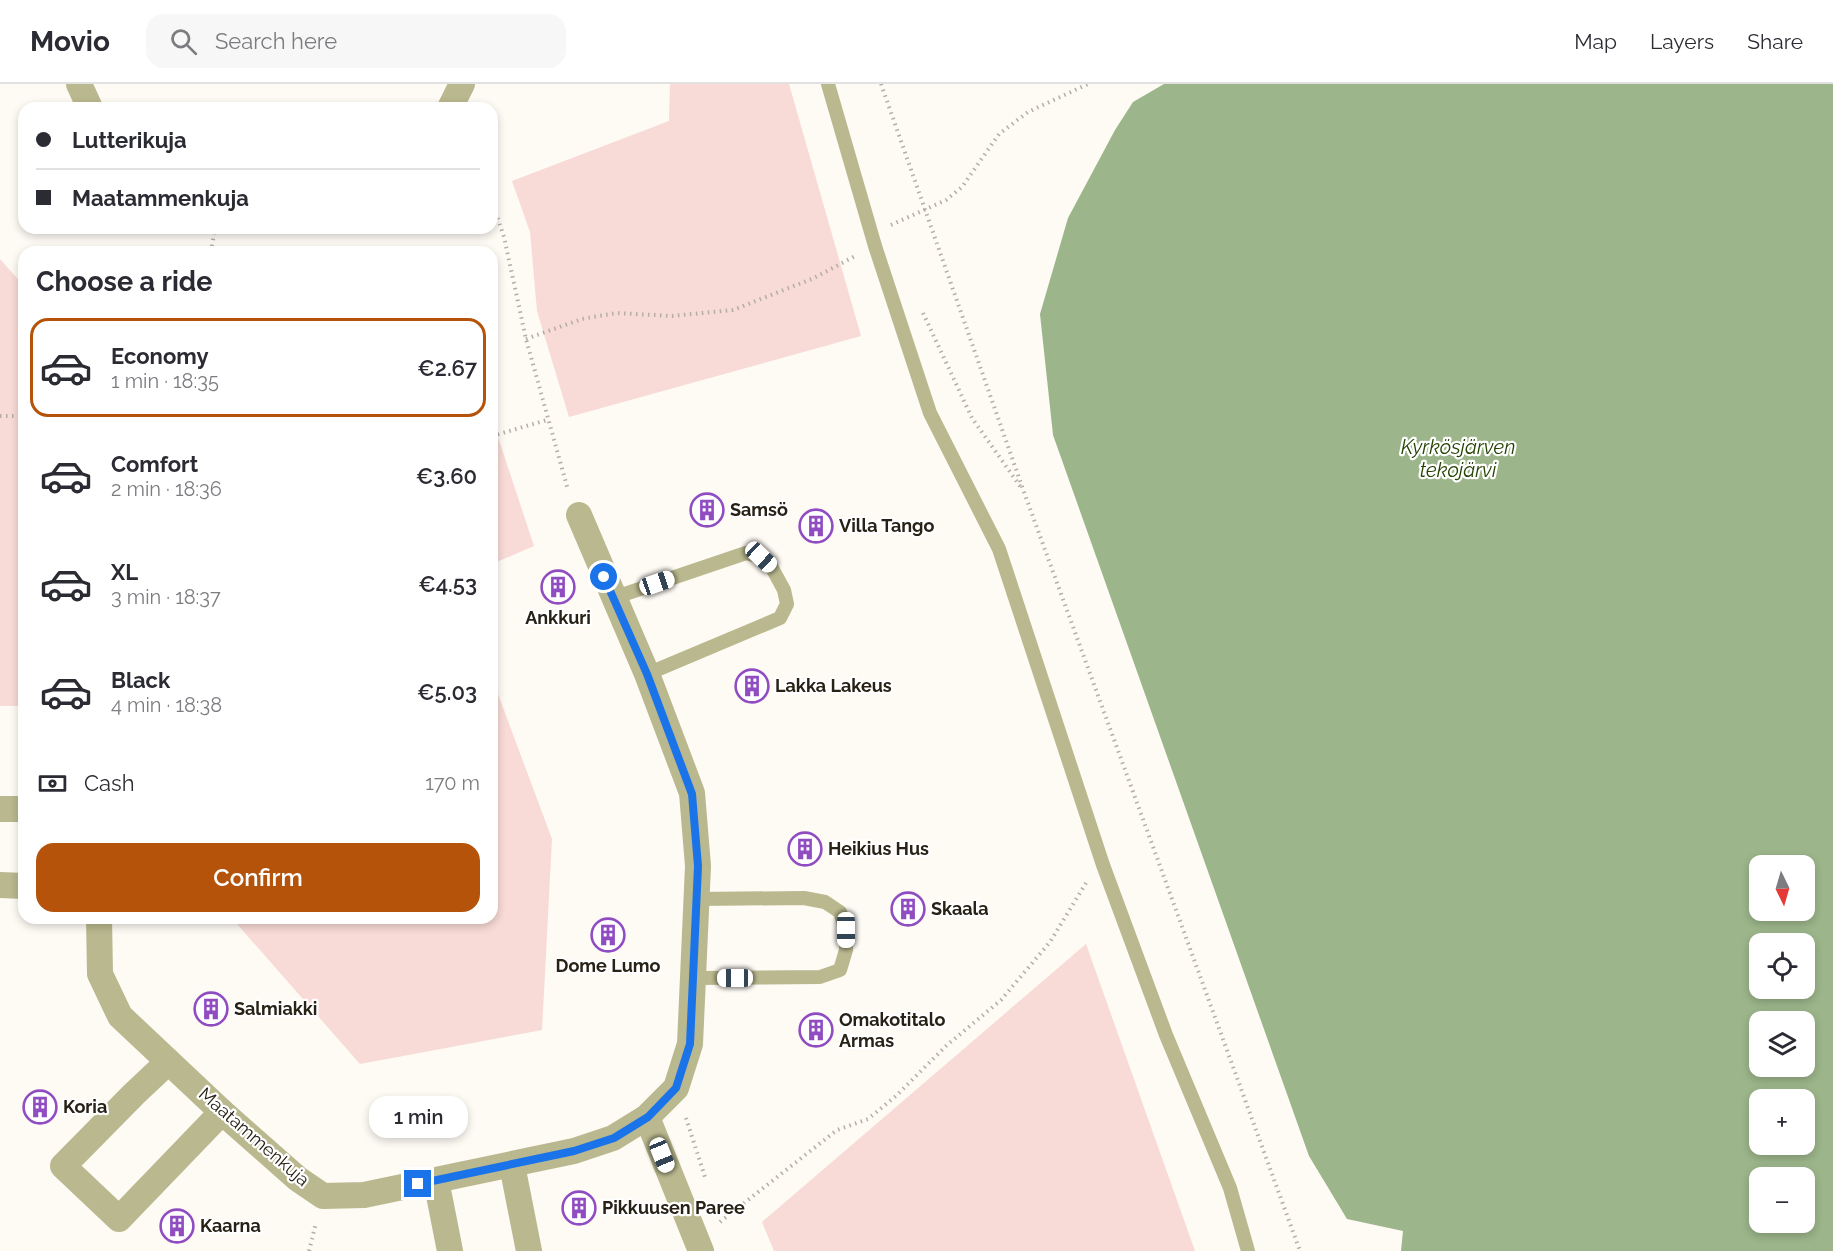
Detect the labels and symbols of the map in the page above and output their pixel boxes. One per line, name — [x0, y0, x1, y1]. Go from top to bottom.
water label: Kyrkösjärven tekojärvi — [1401, 435, 1515, 482]
building icon: Samsö — [689, 492, 725, 528]
place label: Samsö — [730, 499, 788, 520]
building icon: Villa Tango — [798, 508, 834, 544]
place label: Villa Tango — [839, 515, 935, 536]
car — [742, 538, 780, 576]
route start — [590, 563, 617, 590]
building icon: Ankkuri — [540, 569, 576, 605]
car — [637, 569, 677, 597]
place label: Ankkuri — [525, 607, 591, 628]
building icon: Lakka Lakeus — [734, 668, 770, 704]
place label: Lakka Lakeus — [775, 675, 892, 696]
building icon: Heikius Hus — [787, 831, 823, 867]
place label: Heikius Hus — [828, 838, 929, 859]
north arrow — [1749, 855, 1815, 921]
building icon: Skaala — [890, 891, 926, 927]
place label: Skaala — [931, 898, 989, 919]
car — [837, 912, 855, 948]
building icon: Dome Lumo — [590, 917, 626, 953]
place label: Dome Lumo — [556, 955, 661, 976]
car — [717, 969, 753, 987]
building icon: Salmiakki — [193, 991, 229, 1027]
place label: Salmiakki — [234, 998, 317, 1019]
place label: Omakotitalo Armas — [839, 1009, 945, 1051]
building icon: Omakotitalo Armas — [798, 1012, 834, 1048]
street label: Maatammenkuja — [195, 1083, 314, 1190]
building icon: Koria — [22, 1089, 58, 1125]
place label: Koria — [63, 1096, 107, 1117]
callout: 1 min — [368, 1097, 468, 1139]
car — [647, 1135, 677, 1175]
route end — [404, 1170, 431, 1197]
building icon: Pikkuusen Paree — [561, 1190, 597, 1226]
place label: Pikkuusen Paree — [602, 1197, 745, 1218]
building icon: Kaarna — [159, 1208, 195, 1244]
place label: Kaarna — [200, 1215, 261, 1236]

